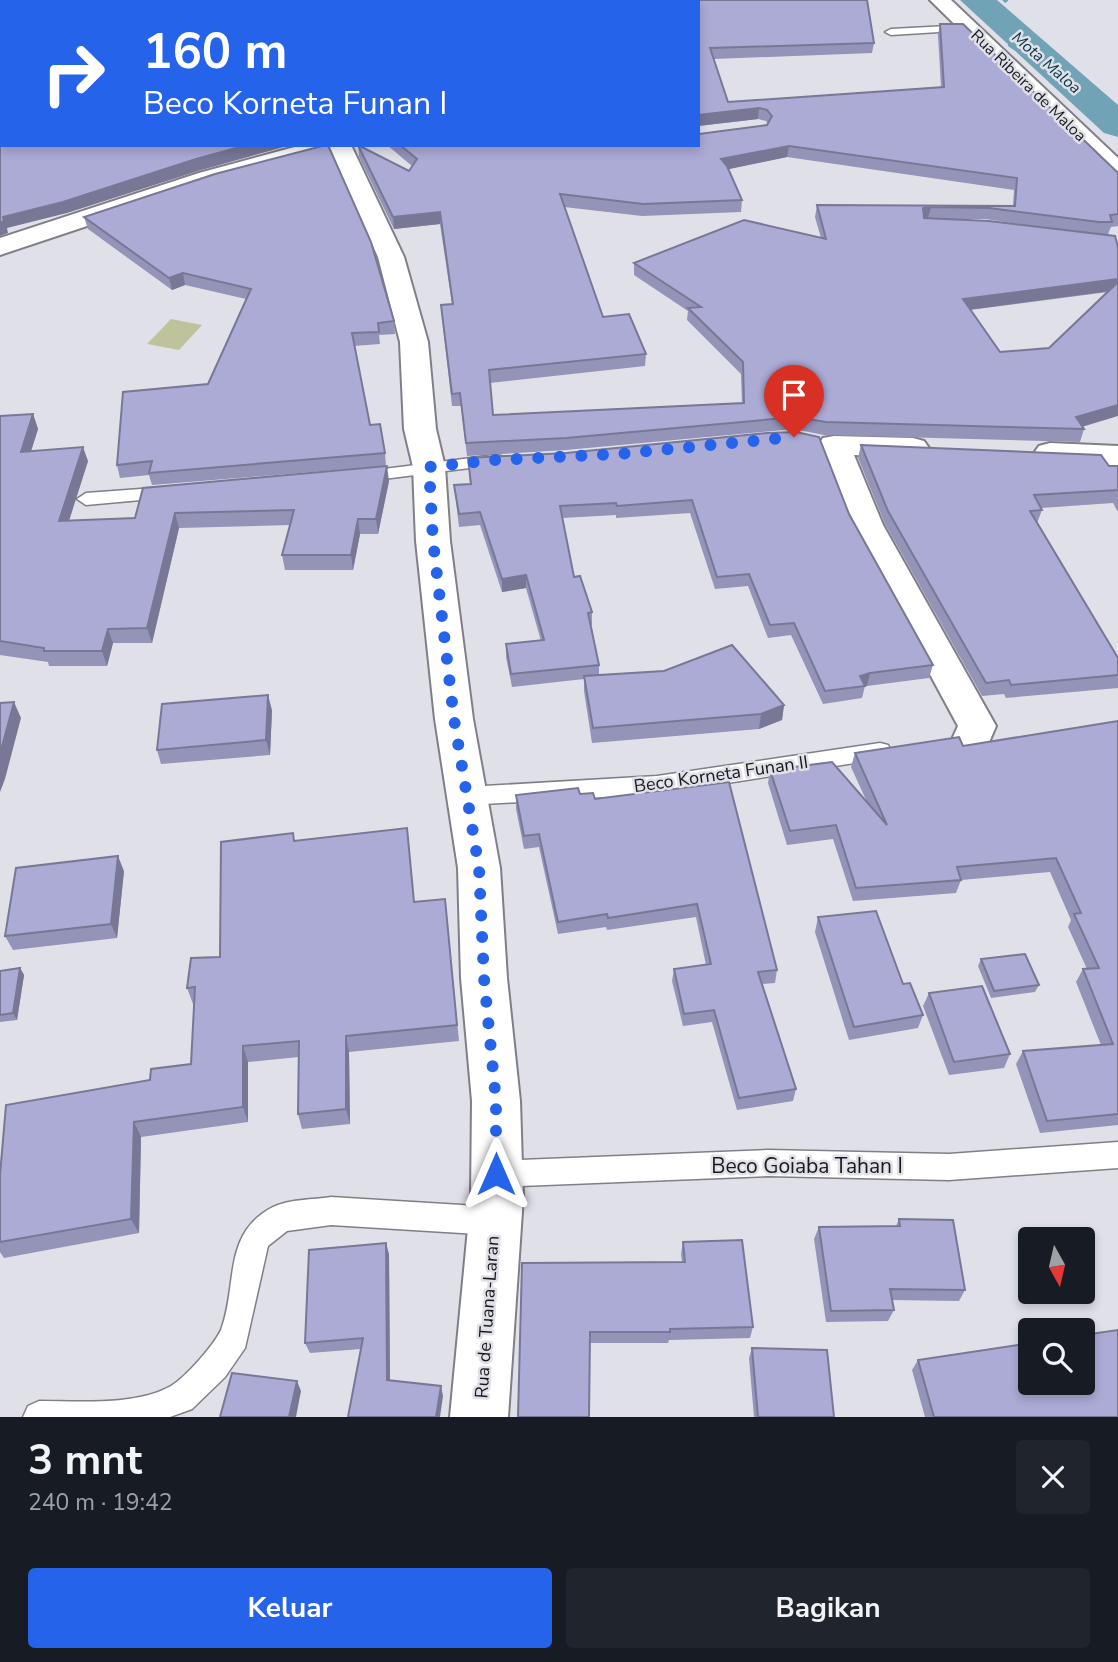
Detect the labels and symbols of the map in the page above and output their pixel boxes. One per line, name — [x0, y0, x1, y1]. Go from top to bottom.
street label: Rua Ribeira de Maloa — [966, 25, 1091, 147]
water label: Mota Maloa — [1007, 27, 1086, 99]
pin — [764, 365, 824, 437]
street label: Beco Korneta Funan II — [632, 750, 810, 798]
position arrow — [459, 1137, 533, 1211]
street label: Beco Goiaba Tahan I — [711, 1152, 903, 1180]
north arrow — [1018, 1227, 1096, 1304]
street label: Rua de Tuana-Laran — [469, 1235, 505, 1399]

